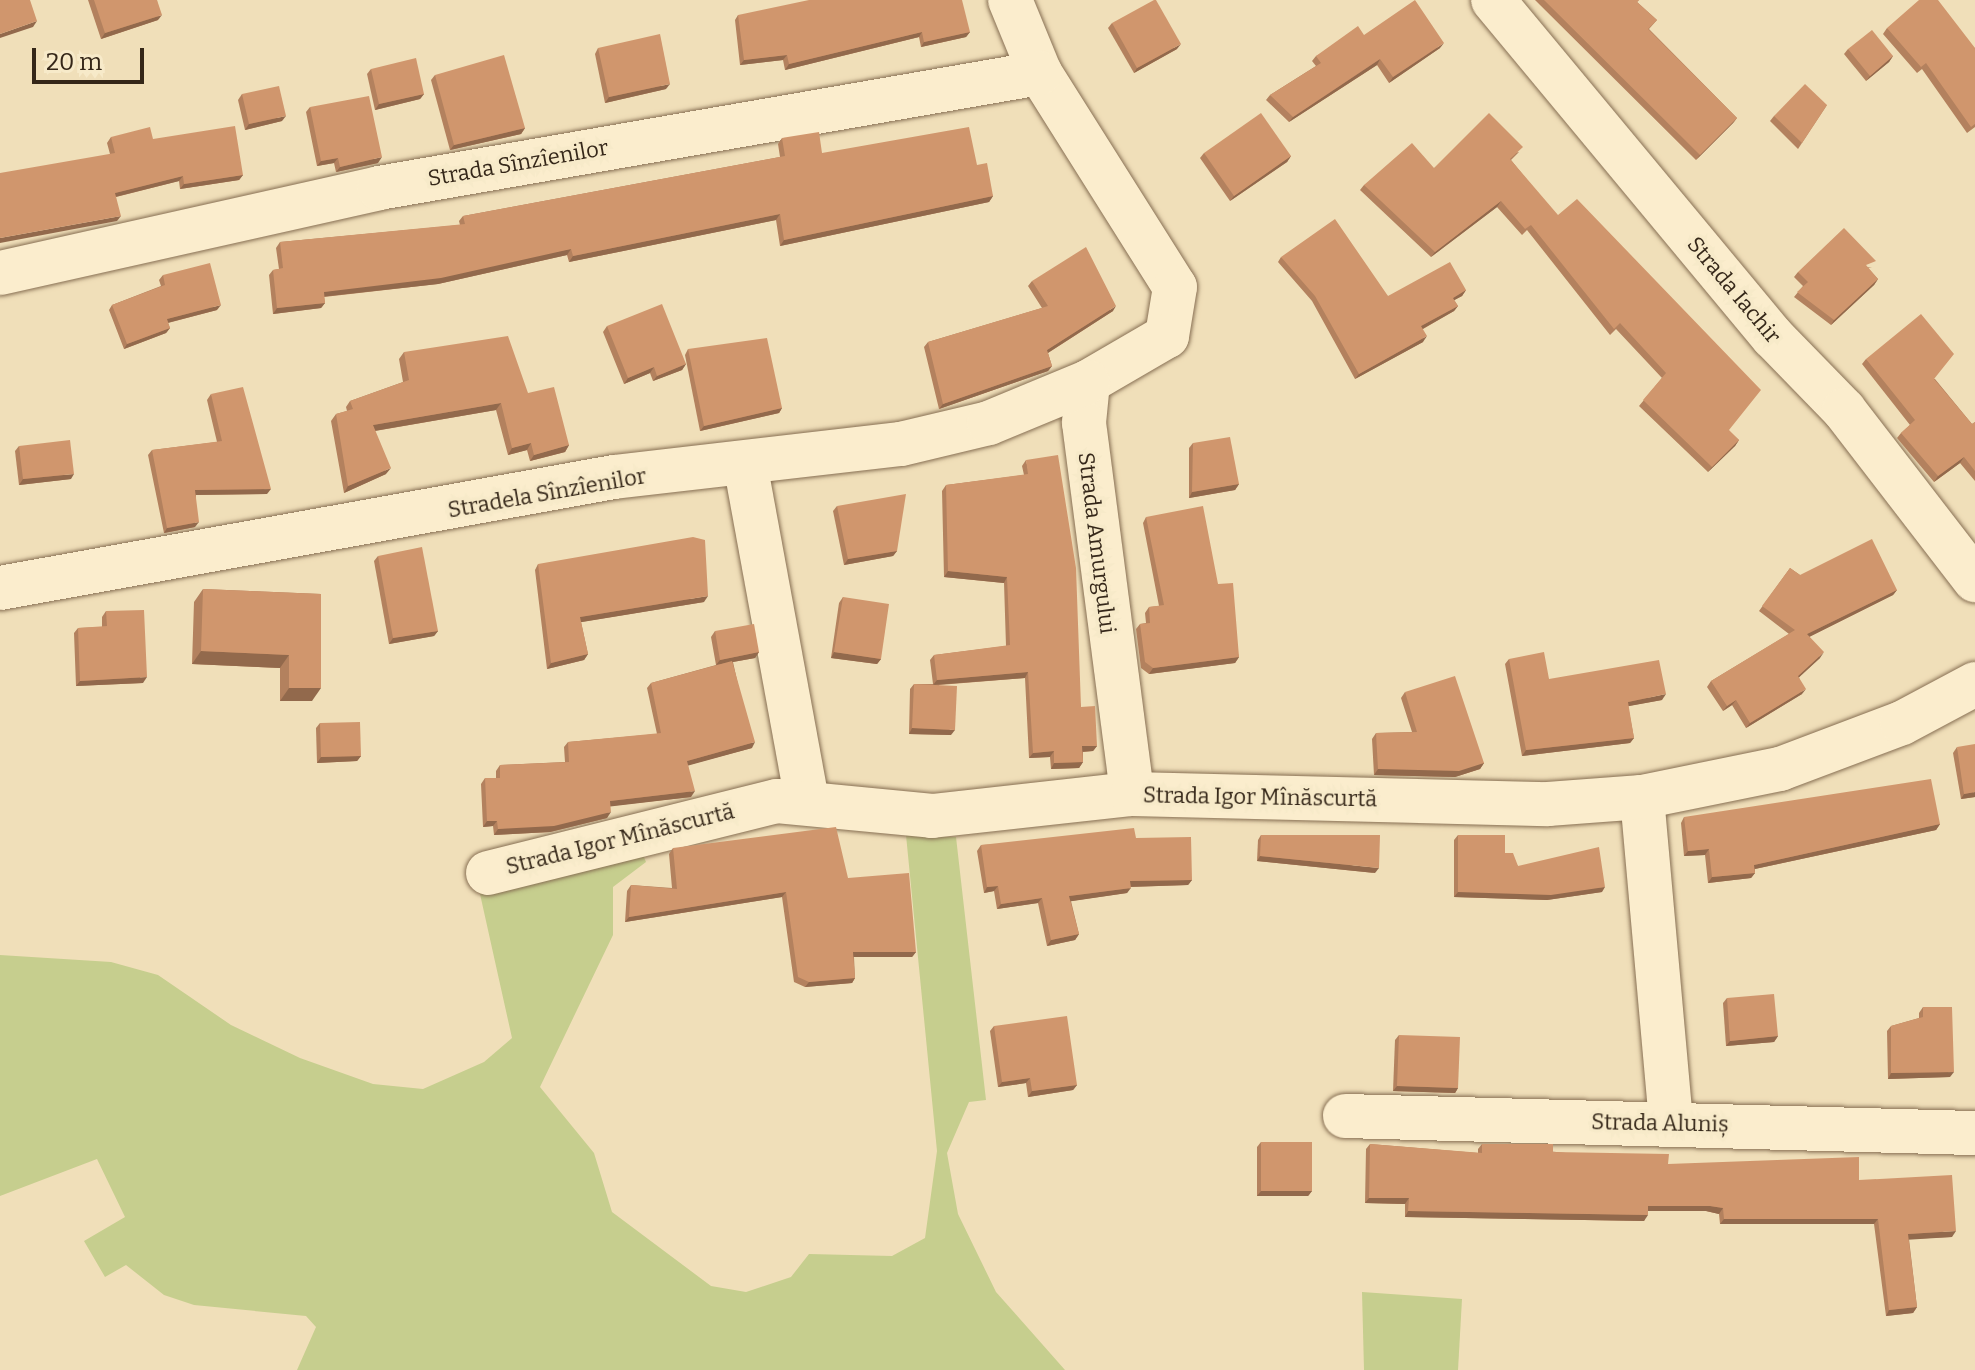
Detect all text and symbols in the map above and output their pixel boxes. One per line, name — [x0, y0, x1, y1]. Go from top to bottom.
scale bar — [36, 32, 148, 82]
text: 20 m — [46, 48, 102, 76]
street label: Strada Sînzîenilor — [426, 134, 610, 192]
street label: Strada Iachir — [1682, 231, 1786, 349]
street label: Strada Amurgului — [1073, 451, 1121, 635]
street label: Stradela Sînzîenilor — [446, 463, 648, 523]
street label: Strada Igor Mînăscurtă — [1143, 782, 1377, 812]
street label: Strada Igor Mînăscurtă — [503, 798, 737, 880]
street label: Strada Aluniș — [1591, 1109, 1729, 1137]

